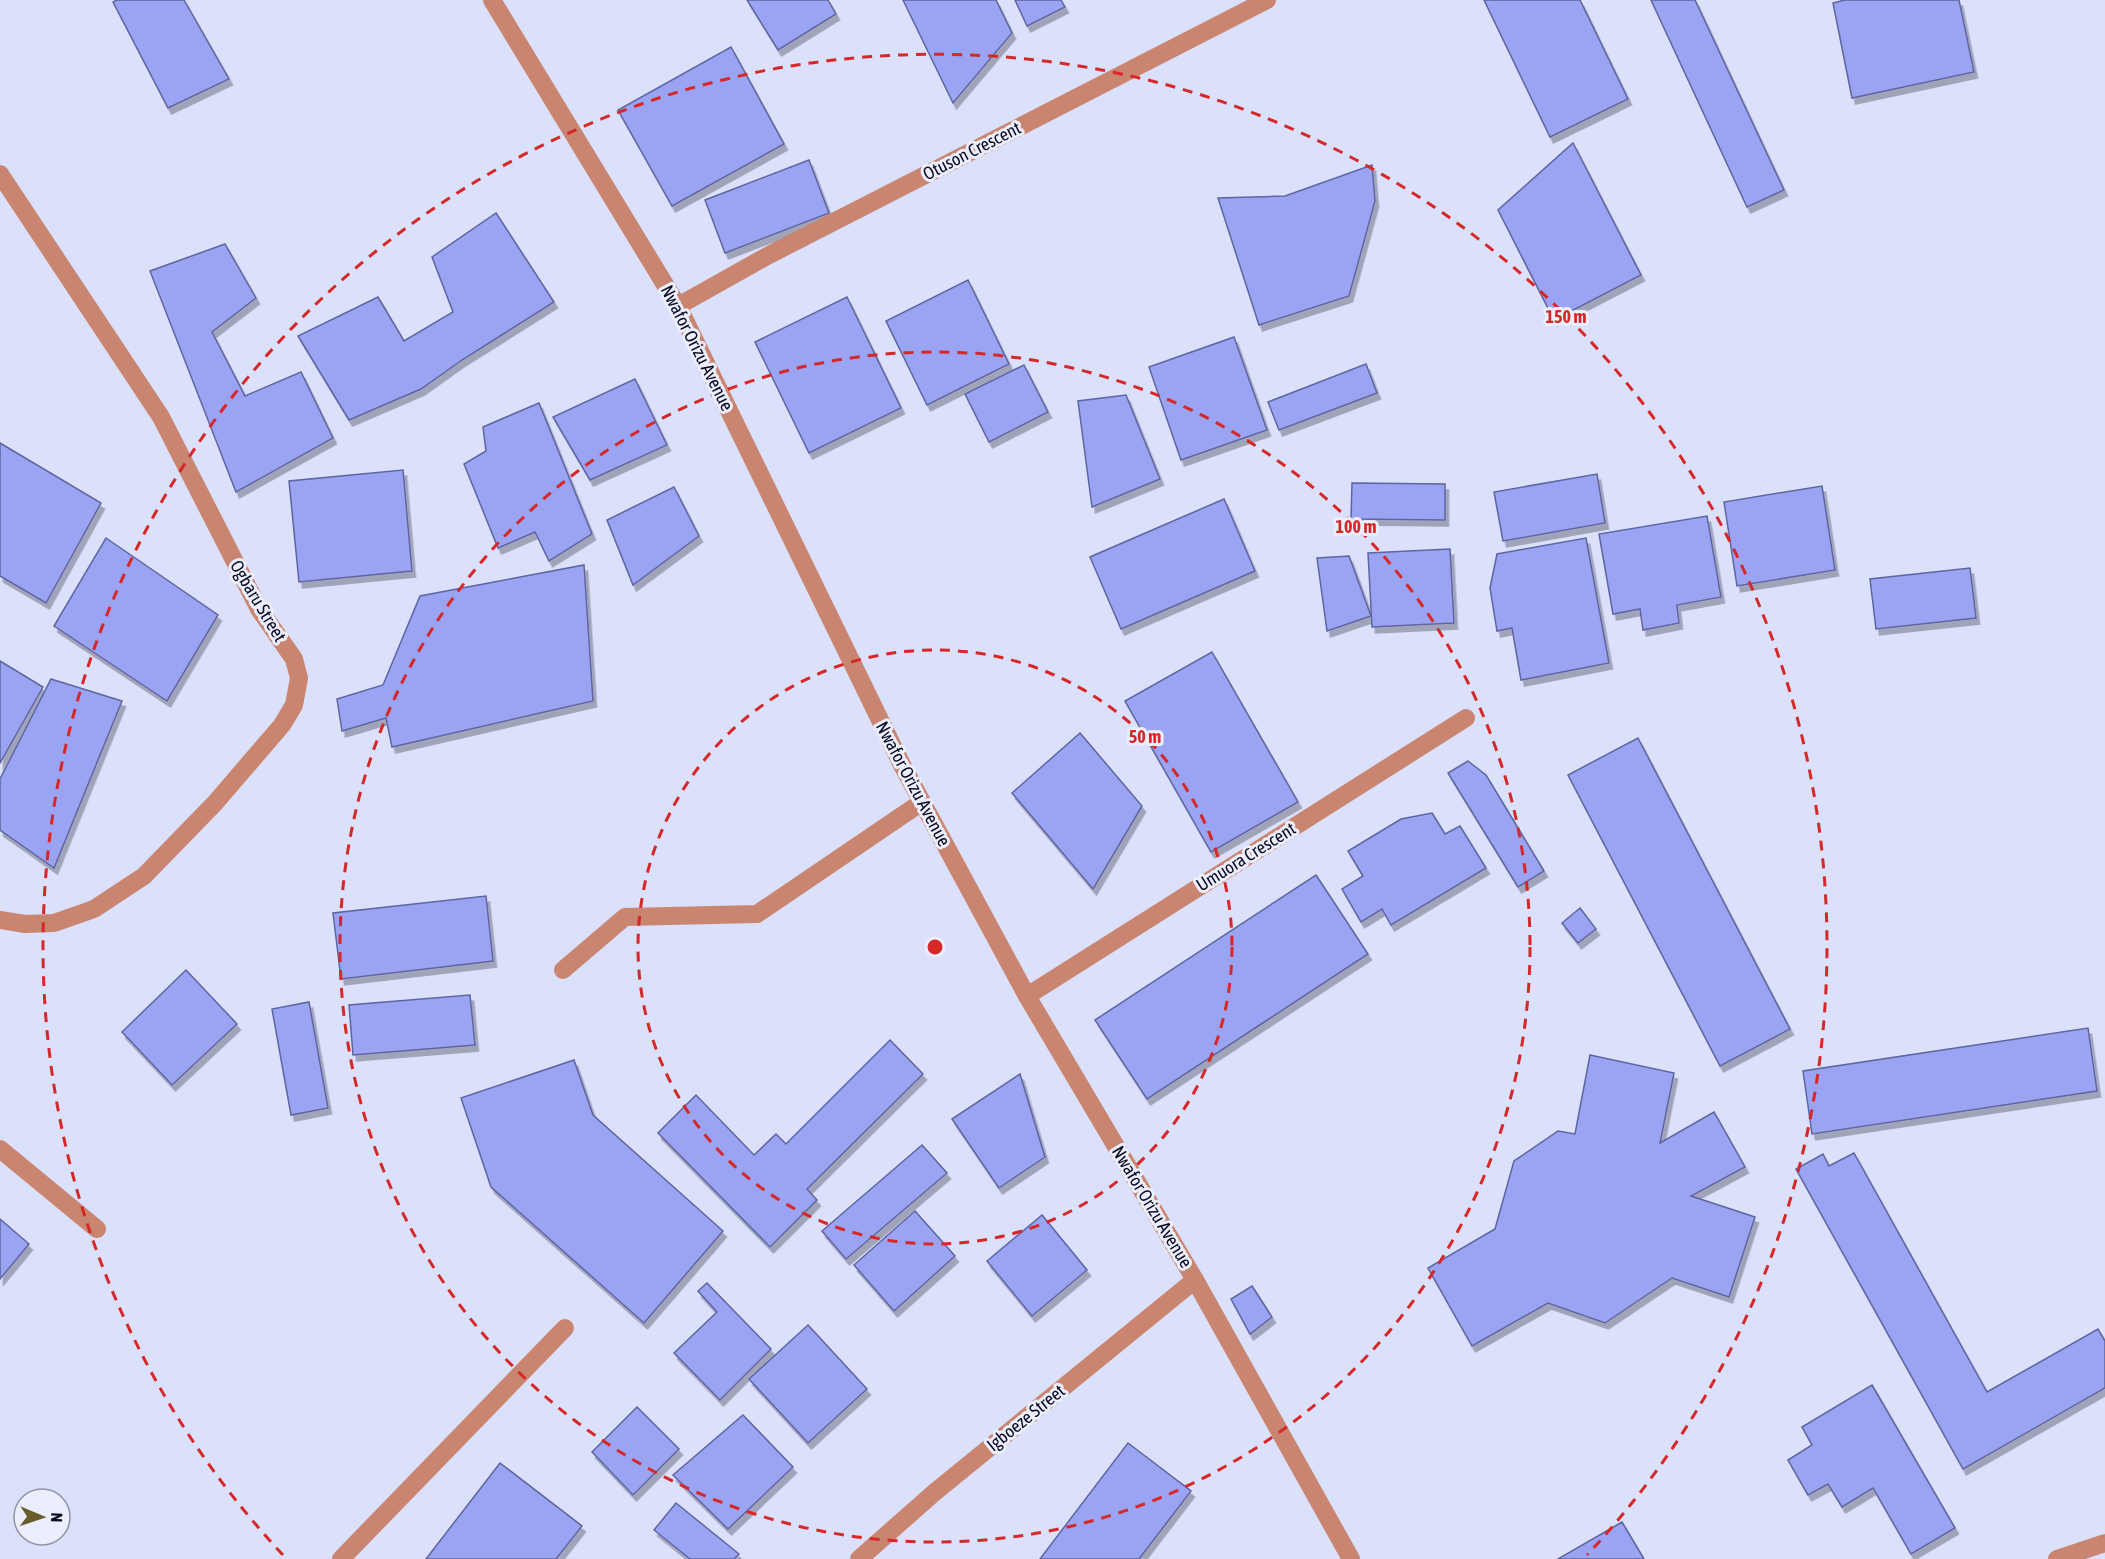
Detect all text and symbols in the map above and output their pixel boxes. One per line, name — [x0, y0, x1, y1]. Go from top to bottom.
street label: Otuson Crescent — [919, 117, 1024, 184]
street label: Nwafor Orizu Avenue — [657, 281, 738, 414]
text: 150 m — [1546, 306, 1586, 327]
text: 100 m — [1336, 516, 1376, 537]
street label: Ogbaru Street — [226, 556, 291, 645]
street label: Nwafor Orizu Avenue — [872, 718, 955, 850]
text: 50 m — [1129, 726, 1161, 747]
street label: Umuora Crescent — [1192, 818, 1299, 895]
centre of rings — [925, 937, 945, 957]
street label: Nwafor Orizu Avenue — [1108, 1142, 1197, 1271]
street label: Igboeze Street — [983, 1380, 1069, 1455]
north arrow — [12, 1487, 72, 1547]
text: N — [48, 1512, 66, 1523]

